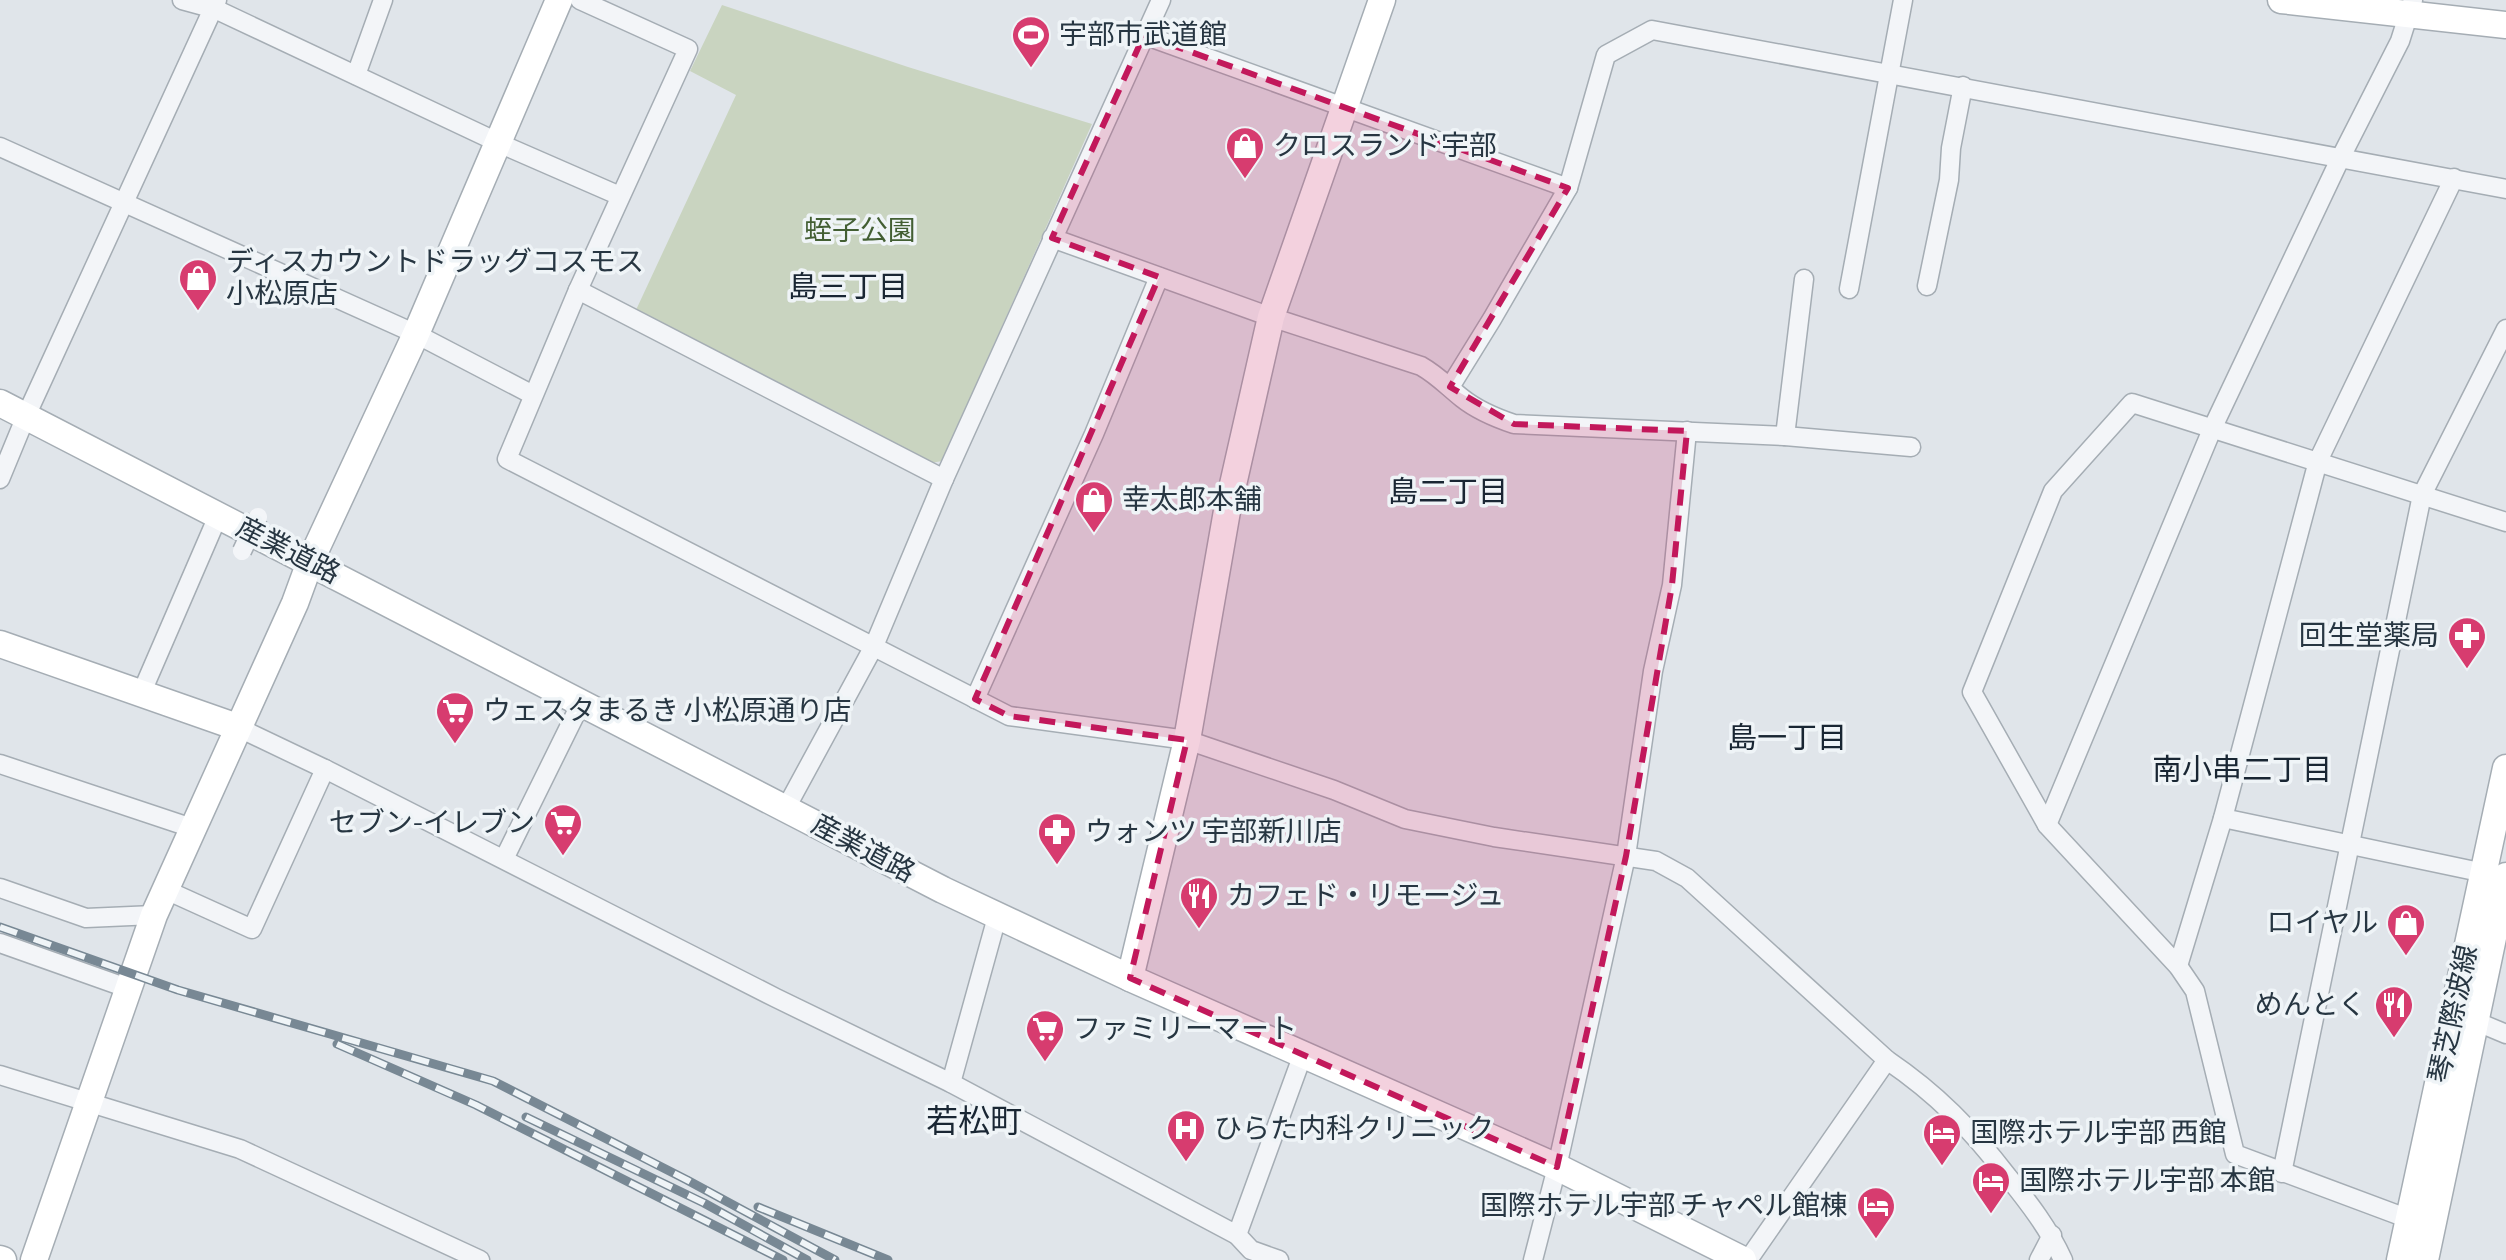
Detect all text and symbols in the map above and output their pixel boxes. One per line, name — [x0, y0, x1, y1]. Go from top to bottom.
sports icon: 宇部市武道館 — [1010, 14, 1052, 69]
place label: 宇部市武道館 — [1059, 19, 1227, 52]
shop icon: クロスランド宇部 — [1224, 125, 1266, 180]
place label: クロスランド宇部 — [1273, 130, 1497, 163]
park label: 蛭子公園 — [804, 215, 916, 248]
place label: ディスカウントドラッグコスモス 小松原店 — [226, 246, 644, 311]
shop icon: ディスカウントドラッグコスモス 小松原店 — [177, 257, 219, 312]
district label: 島三丁目 — [788, 270, 908, 306]
district label: 島二丁目 — [1388, 475, 1508, 511]
shop icon: 幸太郎本舗 — [1073, 479, 1115, 534]
place label: 幸太郎本舗 — [1122, 484, 1262, 517]
street label: 産業道路 — [231, 511, 345, 591]
pharmacy icon: 回生堂薬局 — [2446, 615, 2488, 670]
place label: 回生堂薬局 — [2299, 620, 2439, 653]
supermarket icon: ウェスタまるき 小松原通り店 — [434, 690, 476, 745]
place label: ウェスタまるき 小松原通り店 — [483, 695, 851, 728]
district label: 島一丁目 — [1727, 721, 1847, 757]
district label: 南小串二丁目 — [2152, 753, 2332, 789]
supermarket icon: セブン-イレブン — [542, 802, 584, 857]
place label: セブン-イレブン — [329, 807, 535, 840]
street label: 産業道路 — [806, 808, 920, 890]
pharmacy icon: ウォンツ 宇部新川店 — [1036, 811, 1078, 866]
place label: ウォンツ 宇部新川店 — [1085, 816, 1341, 849]
restaurant icon: カフェド・リモージュ — [1178, 875, 1220, 930]
place label: カフェド・リモージュ — [1227, 880, 1504, 913]
shop icon: ロイヤル — [2385, 902, 2427, 957]
place label: ロイヤル — [2267, 907, 2378, 940]
street label: 琴芝際波線 — [2423, 942, 2485, 1086]
restaurant icon: めんとく — [2373, 984, 2415, 1039]
place label: めんとく — [2255, 989, 2366, 1022]
supermarket icon: ファミリーマート — [1024, 1008, 1066, 1063]
place label: ファミリーマート — [1073, 1013, 1297, 1046]
district label: 若松町 — [926, 1103, 1022, 1142]
hospital icon: ひらた内科クリニック — [1165, 1108, 1207, 1163]
hotel icon: 国際ホテル宇部 西館 — [1921, 1112, 1963, 1167]
place label: ひらた内科クリニック — [1214, 1113, 1494, 1146]
place label: 国際ホテル宇部 西館 — [1970, 1117, 2226, 1150]
hotel icon: 国際ホテル宇部 本館 — [1970, 1160, 2012, 1215]
place label: 国際ホテル宇部 本館 — [2019, 1165, 2275, 1198]
hotel icon: 国際ホテル宇部 チャペル館棟 — [1855, 1185, 1897, 1240]
place label: 国際ホテル宇部 チャペル館棟 — [1480, 1190, 1848, 1223]

